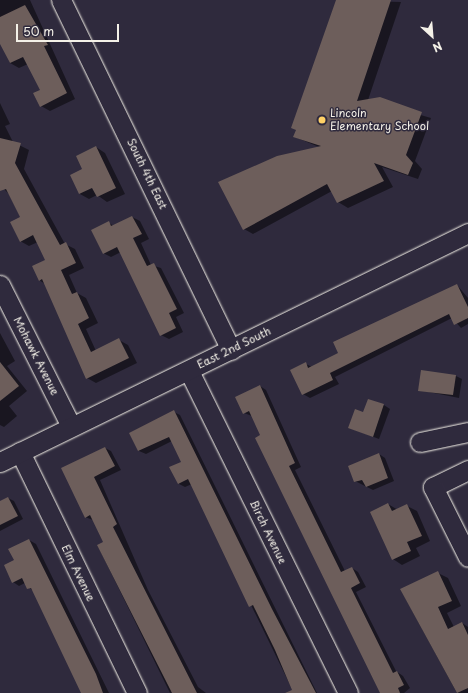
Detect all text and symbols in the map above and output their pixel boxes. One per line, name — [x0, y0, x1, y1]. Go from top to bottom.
scale bar — [18, 16, 121, 42]
north arrow — [412, 16, 452, 56]
text: 50 m — [23, 22, 54, 40]
text: N — [430, 38, 445, 57]
place label: Lincoln Elementary School — [330, 107, 429, 133]
marker: Lincoln Elementary School — [317, 115, 327, 125]
street label: South 4th East — [124, 136, 170, 212]
street label: Mohawk Avenue — [10, 314, 62, 398]
street label: East 2nd South — [195, 324, 273, 372]
street label: Birch Avenue — [247, 498, 289, 566]
street label: Elm Avenue — [59, 543, 97, 603]

